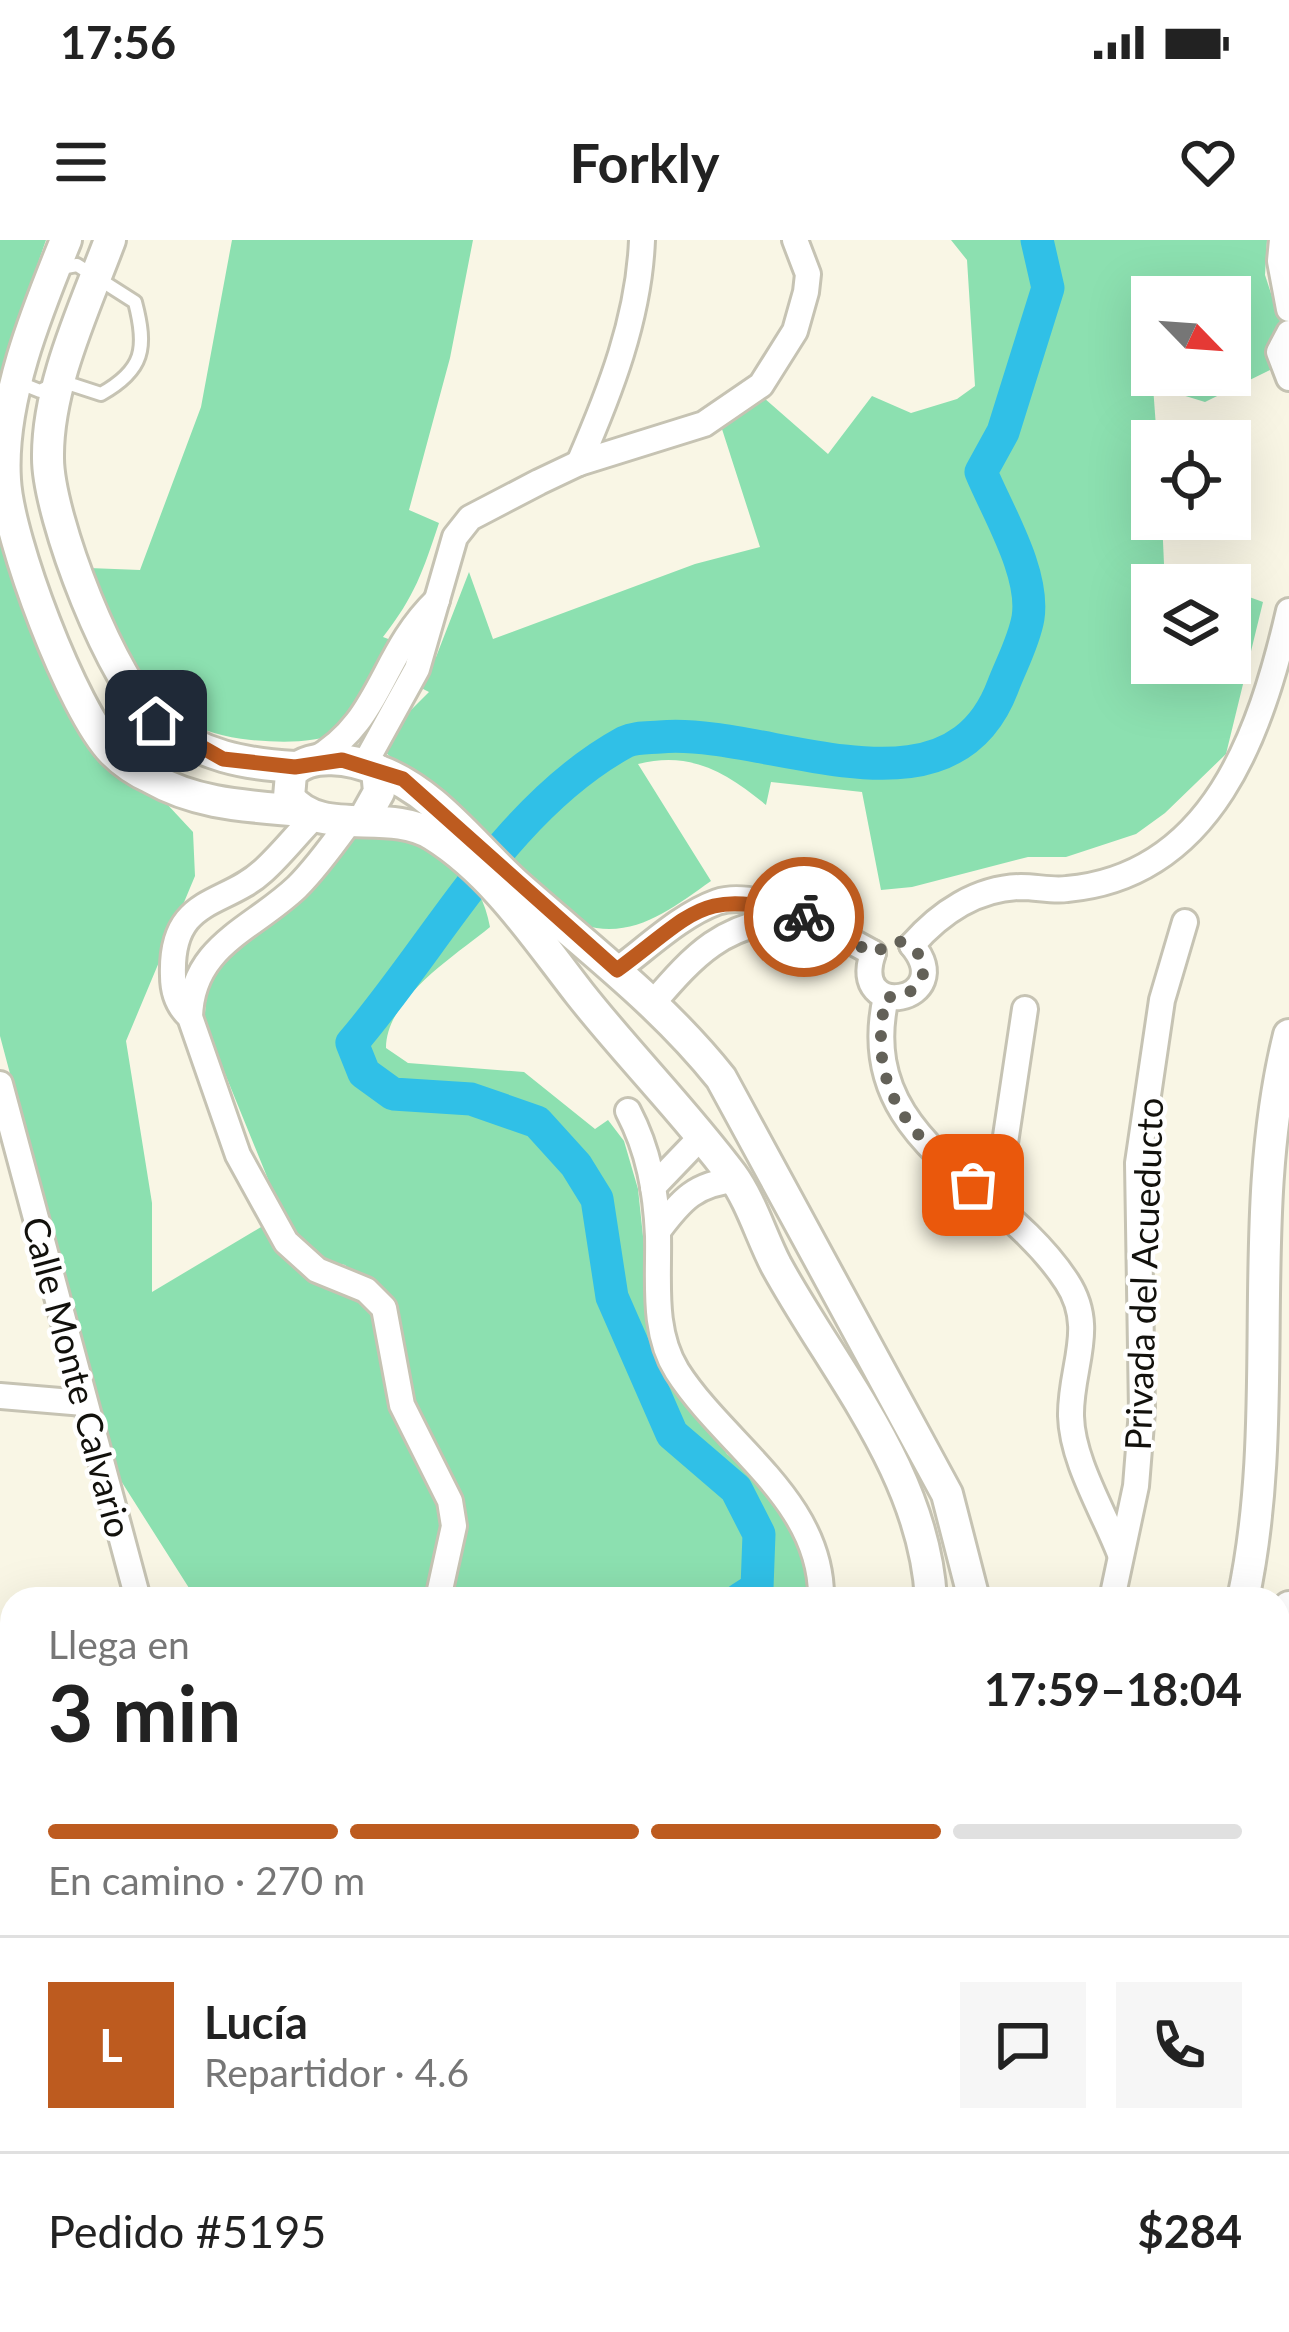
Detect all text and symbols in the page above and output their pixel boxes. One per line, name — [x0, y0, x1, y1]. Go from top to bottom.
text: 17:56 — [60, 15, 176, 69]
icon: menu — [48, 129, 114, 195]
icon: heart — [1175, 129, 1241, 195]
text: Forkly — [569, 130, 720, 195]
north arrow — [1131, 276, 1251, 396]
map controls — [1131, 276, 1251, 684]
button: locate — [1131, 420, 1251, 540]
button: layers — [1131, 564, 1251, 684]
pin — [105, 670, 207, 772]
icon: home — [123, 688, 189, 754]
courier — [744, 857, 864, 977]
icon: bike — [771, 884, 837, 950]
street label: Privada del Acueducto — [1115, 1097, 1171, 1451]
pin — [922, 1134, 1024, 1236]
icon: bag — [940, 1152, 1006, 1218]
street label: Calle Monte Calvario — [14, 1212, 142, 1542]
text: Llega en — [48, 1621, 190, 1667]
text: 17:59–18:04 — [984, 1662, 1242, 1716]
text: 3 min — [48, 1665, 241, 1759]
text: En camino · 270 m — [48, 1857, 365, 1903]
button: chat — [960, 1982, 1086, 2108]
button: phone — [1116, 1982, 1242, 2108]
text: Lucía — [204, 1995, 308, 2049]
text: L — [99, 2018, 123, 2072]
text: Repartidor · 4.6 — [204, 2049, 469, 2095]
text: Pedido #5195 — [48, 2204, 326, 2258]
text: $284 — [1138, 2204, 1242, 2258]

